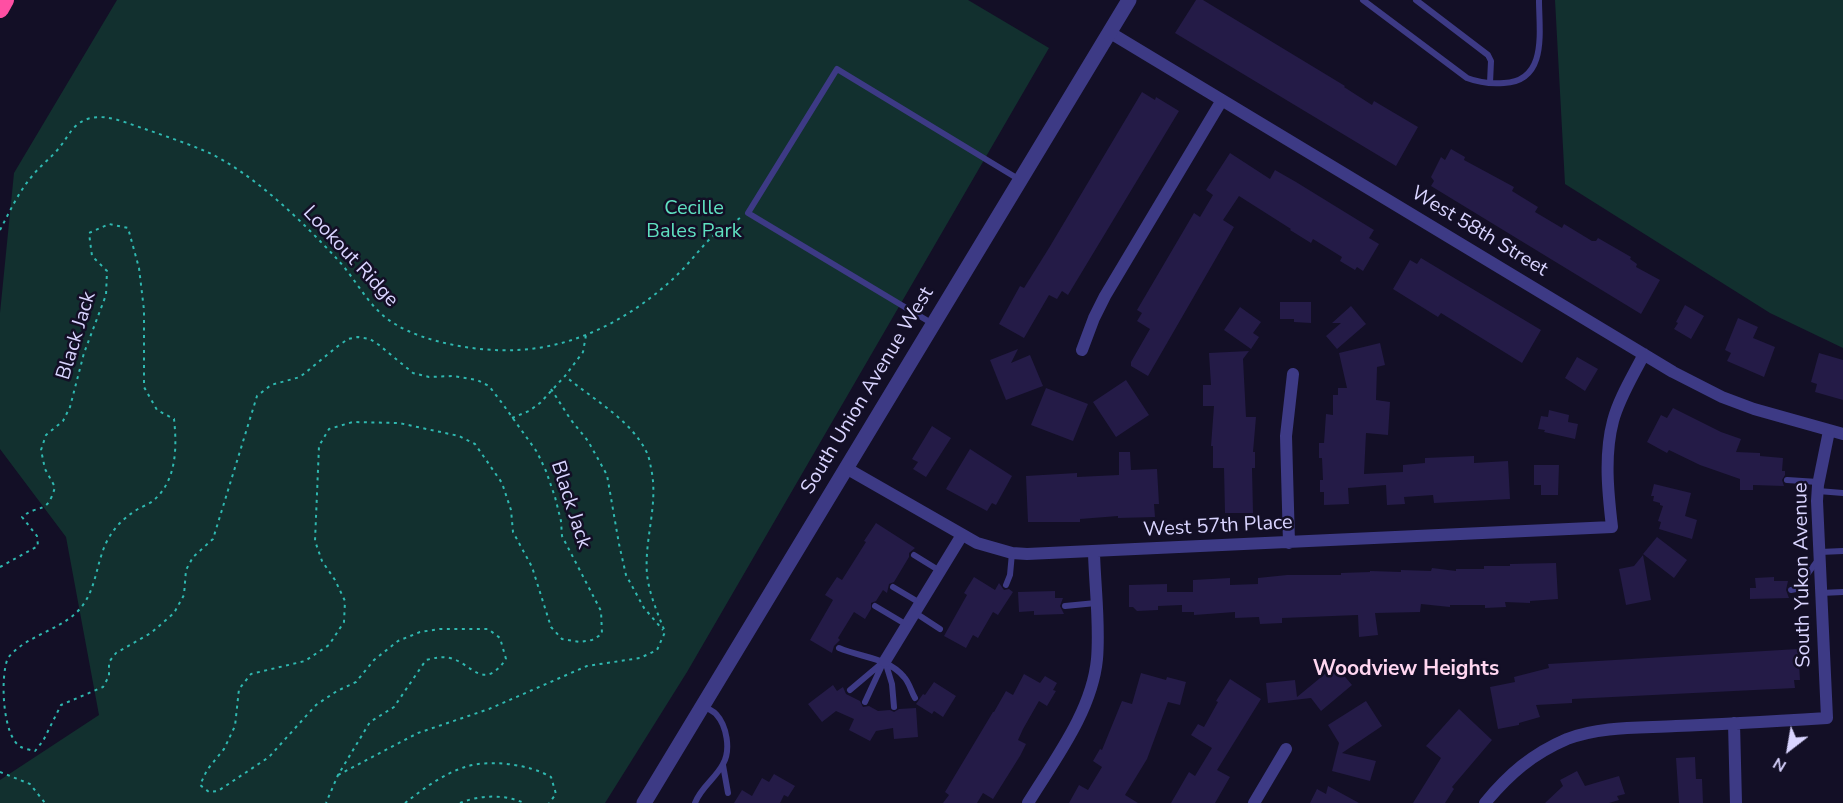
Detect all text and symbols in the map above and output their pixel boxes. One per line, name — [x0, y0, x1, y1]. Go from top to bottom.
street label: West 58th Street — [1406, 182, 1552, 282]
park label: Cecille Bales Park — [646, 197, 742, 244]
street label: Lookout Ridge — [297, 202, 403, 312]
street label: South Union Avenue West — [797, 283, 939, 499]
street label: Black Jack — [52, 289, 102, 383]
street label: Black Jack — [545, 458, 595, 552]
street label: South Yukon Avenue — [1789, 482, 1817, 668]
street label: West 57th Place — [1143, 511, 1293, 543]
district label: Woodview Heights — [1313, 657, 1499, 683]
north arrow — [1759, 719, 1819, 779]
text: N — [1769, 752, 1791, 777]

